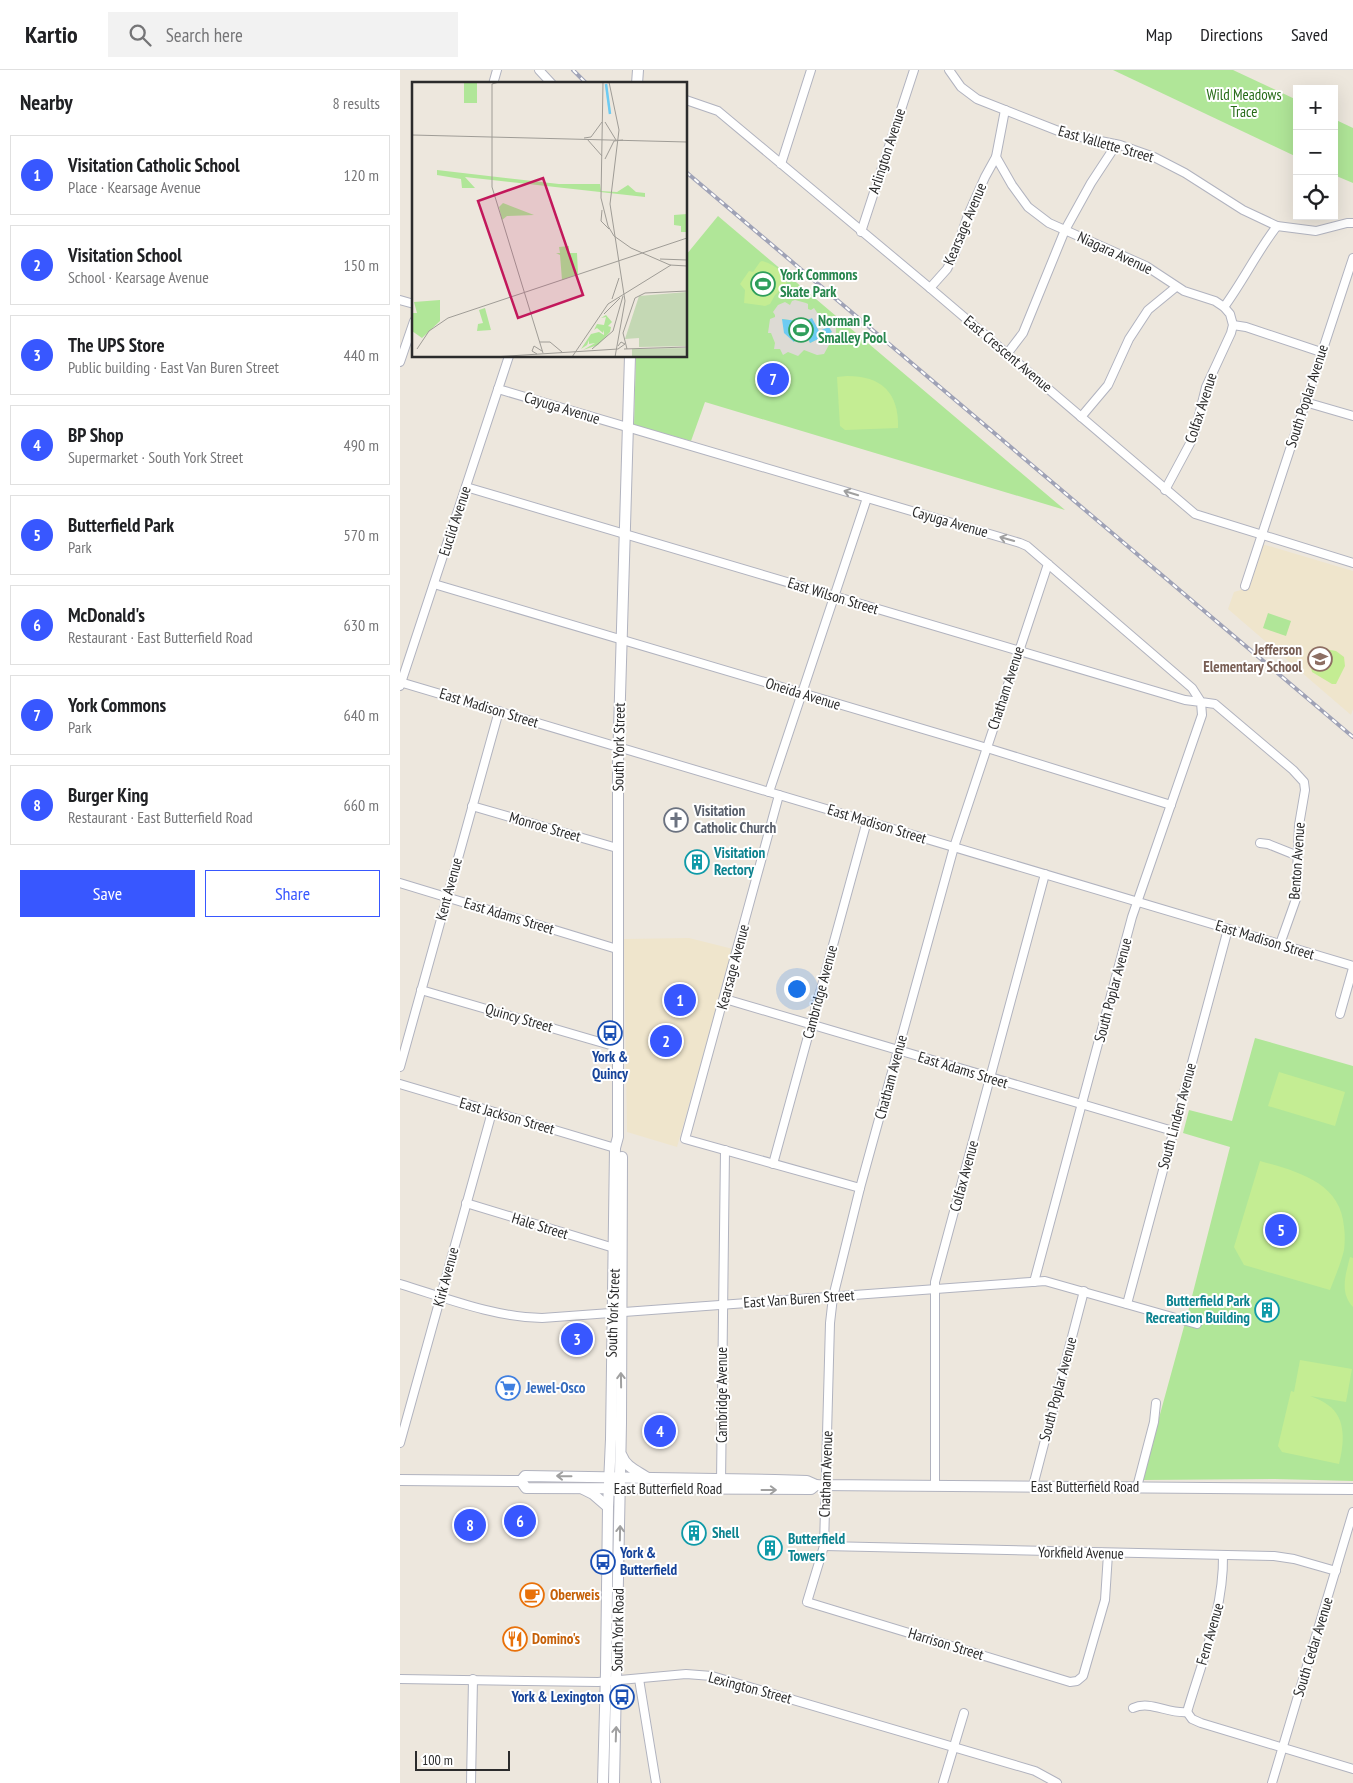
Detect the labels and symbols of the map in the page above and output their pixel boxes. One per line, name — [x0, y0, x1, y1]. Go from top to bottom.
inset map — [412, 82, 688, 358]
park label: Wild Meadows Trace — [1206, 85, 1282, 121]
street label: Arlington Avenue — [864, 106, 909, 196]
street label: East Vallette Street — [1056, 121, 1156, 166]
street label: Kearsage Avenue — [939, 180, 990, 268]
street label: Niagara Avenue — [1075, 227, 1156, 278]
place label: York Commons Skate Park — [779, 265, 857, 301]
sports icon: York Commons Skate Park — [750, 271, 776, 297]
place label: Norman P. Smalley Pool — [818, 311, 887, 347]
street label: East Crescent Avenue — [960, 311, 1056, 396]
sports icon: Norman P. Smalley Pool — [788, 317, 814, 343]
street label: South Poplar Avenue — [1281, 342, 1332, 450]
pin: 7 — [757, 360, 789, 398]
street label: Colfax Avenue — [1180, 370, 1221, 445]
street label: Cayuga Avenue — [522, 387, 602, 428]
street label: Euclid Avenue — [434, 484, 475, 558]
one-way arrow — [844, 488, 860, 498]
street label: Cayuga Avenue — [910, 502, 990, 541]
one-way arrow — [999, 534, 1015, 544]
street label: East Wilson Street — [786, 573, 881, 618]
place label: Jefferson Elementary School — [1203, 640, 1302, 676]
street label: Chatham Avenue — [983, 644, 1028, 732]
school or university icon: Jefferson Elementary School — [1307, 646, 1333, 672]
street label: Oneida Avenue — [763, 673, 843, 714]
street label: East Madison Street — [437, 683, 541, 732]
street label: South York Street — [608, 702, 629, 792]
street label: East Madison Street — [825, 799, 929, 848]
place label: Visitation Catholic Church — [693, 801, 776, 837]
street label: Monroe Street — [507, 807, 583, 846]
church icon: Visitation Catholic Church — [663, 807, 689, 833]
street label: Benton Avenue — [1284, 822, 1309, 900]
place label: Visitation Rectory — [713, 843, 766, 879]
building icon: Visitation Rectory — [684, 849, 710, 875]
street label: Kent Avenue — [431, 855, 466, 922]
street label: East Adams Street — [462, 893, 556, 938]
street label: East Madison Street — [1213, 915, 1317, 964]
street label: Kearsage Avenue — [712, 922, 753, 1012]
street label: South Poplar Avenue — [1089, 936, 1136, 1044]
street label: Cambridge Avenue — [798, 943, 841, 1041]
your location — [784, 976, 810, 1002]
pin: 1 — [664, 981, 696, 1019]
street label: Quincy Street — [483, 999, 555, 1036]
bus stop icon: York & Quincy — [597, 1020, 623, 1046]
pin: 2 — [650, 1022, 682, 1060]
street label: Chatham Avenue — [870, 1033, 911, 1121]
place label: York & Quincy — [591, 1047, 629, 1083]
street label: East Adams Street — [916, 1047, 1010, 1092]
street label: South Linden Avenue — [1153, 1061, 1200, 1171]
street label: East Jackson Street — [457, 1093, 557, 1138]
street label: Colfax Avenue — [945, 1138, 982, 1213]
street label: Hale Street — [510, 1208, 571, 1243]
pin: 5 — [1265, 1211, 1297, 1249]
street label: Kirk Avenue — [428, 1245, 463, 1309]
street label: South York Street — [601, 1268, 624, 1358]
street label: East Van Buren Street — [743, 1285, 855, 1312]
place label: Butterfield Park Recreation Building — [1146, 1291, 1251, 1327]
building icon: Butterfield Park Recreation Building — [1254, 1297, 1280, 1323]
pin: 3 — [561, 1320, 593, 1358]
street label: South Poplar Avenue — [1034, 1335, 1081, 1443]
street label: Cambridge Avenue — [712, 1347, 731, 1443]
one-way arrow — [616, 1373, 626, 1389]
supermarket icon: Jewel-Osco — [495, 1375, 521, 1401]
place label: Jewel-Osco — [525, 1378, 586, 1397]
pin: 4 — [644, 1412, 676, 1450]
street label: Chatham Avenue — [814, 1430, 837, 1518]
one-way arrow — [556, 1471, 572, 1481]
street label: East Butterfield Road — [1031, 1477, 1139, 1496]
street label: East Butterfield Road — [614, 1479, 722, 1498]
one-way arrow — [761, 1485, 777, 1494]
pin: 6 — [504, 1502, 536, 1540]
pin: 8 — [454, 1506, 486, 1544]
building icon: Shell — [681, 1520, 707, 1546]
place label: Shell — [712, 1523, 739, 1542]
one-way arrow — [615, 1525, 625, 1542]
place label: Butterfield Towers — [788, 1529, 845, 1565]
building icon: Butterfield Towers — [757, 1535, 783, 1561]
street label: Yorkfield Avenue — [1038, 1542, 1124, 1563]
place label: York & Butterfield — [619, 1543, 677, 1579]
bus stop icon: York & Butterfield — [590, 1549, 616, 1575]
cafe icon: Oberweis — [519, 1582, 545, 1608]
place label: Oberweis — [550, 1585, 600, 1604]
street label: South York Road — [607, 1588, 628, 1672]
street label: South Cedar Avenue — [1288, 1595, 1337, 1699]
street label: Fern Avenue — [1192, 1601, 1227, 1667]
street label: Harrison Street — [906, 1623, 986, 1664]
restaurant icon: Domino's — [502, 1626, 528, 1652]
place label: Domino's — [532, 1629, 580, 1648]
street label: Lexington Street — [706, 1667, 794, 1708]
bus stop icon: York & Lexington — [609, 1684, 635, 1710]
place label: York & Lexington — [511, 1687, 604, 1706]
one-way arrow — [611, 1727, 621, 1743]
scale bar — [415, 1748, 510, 1771]

